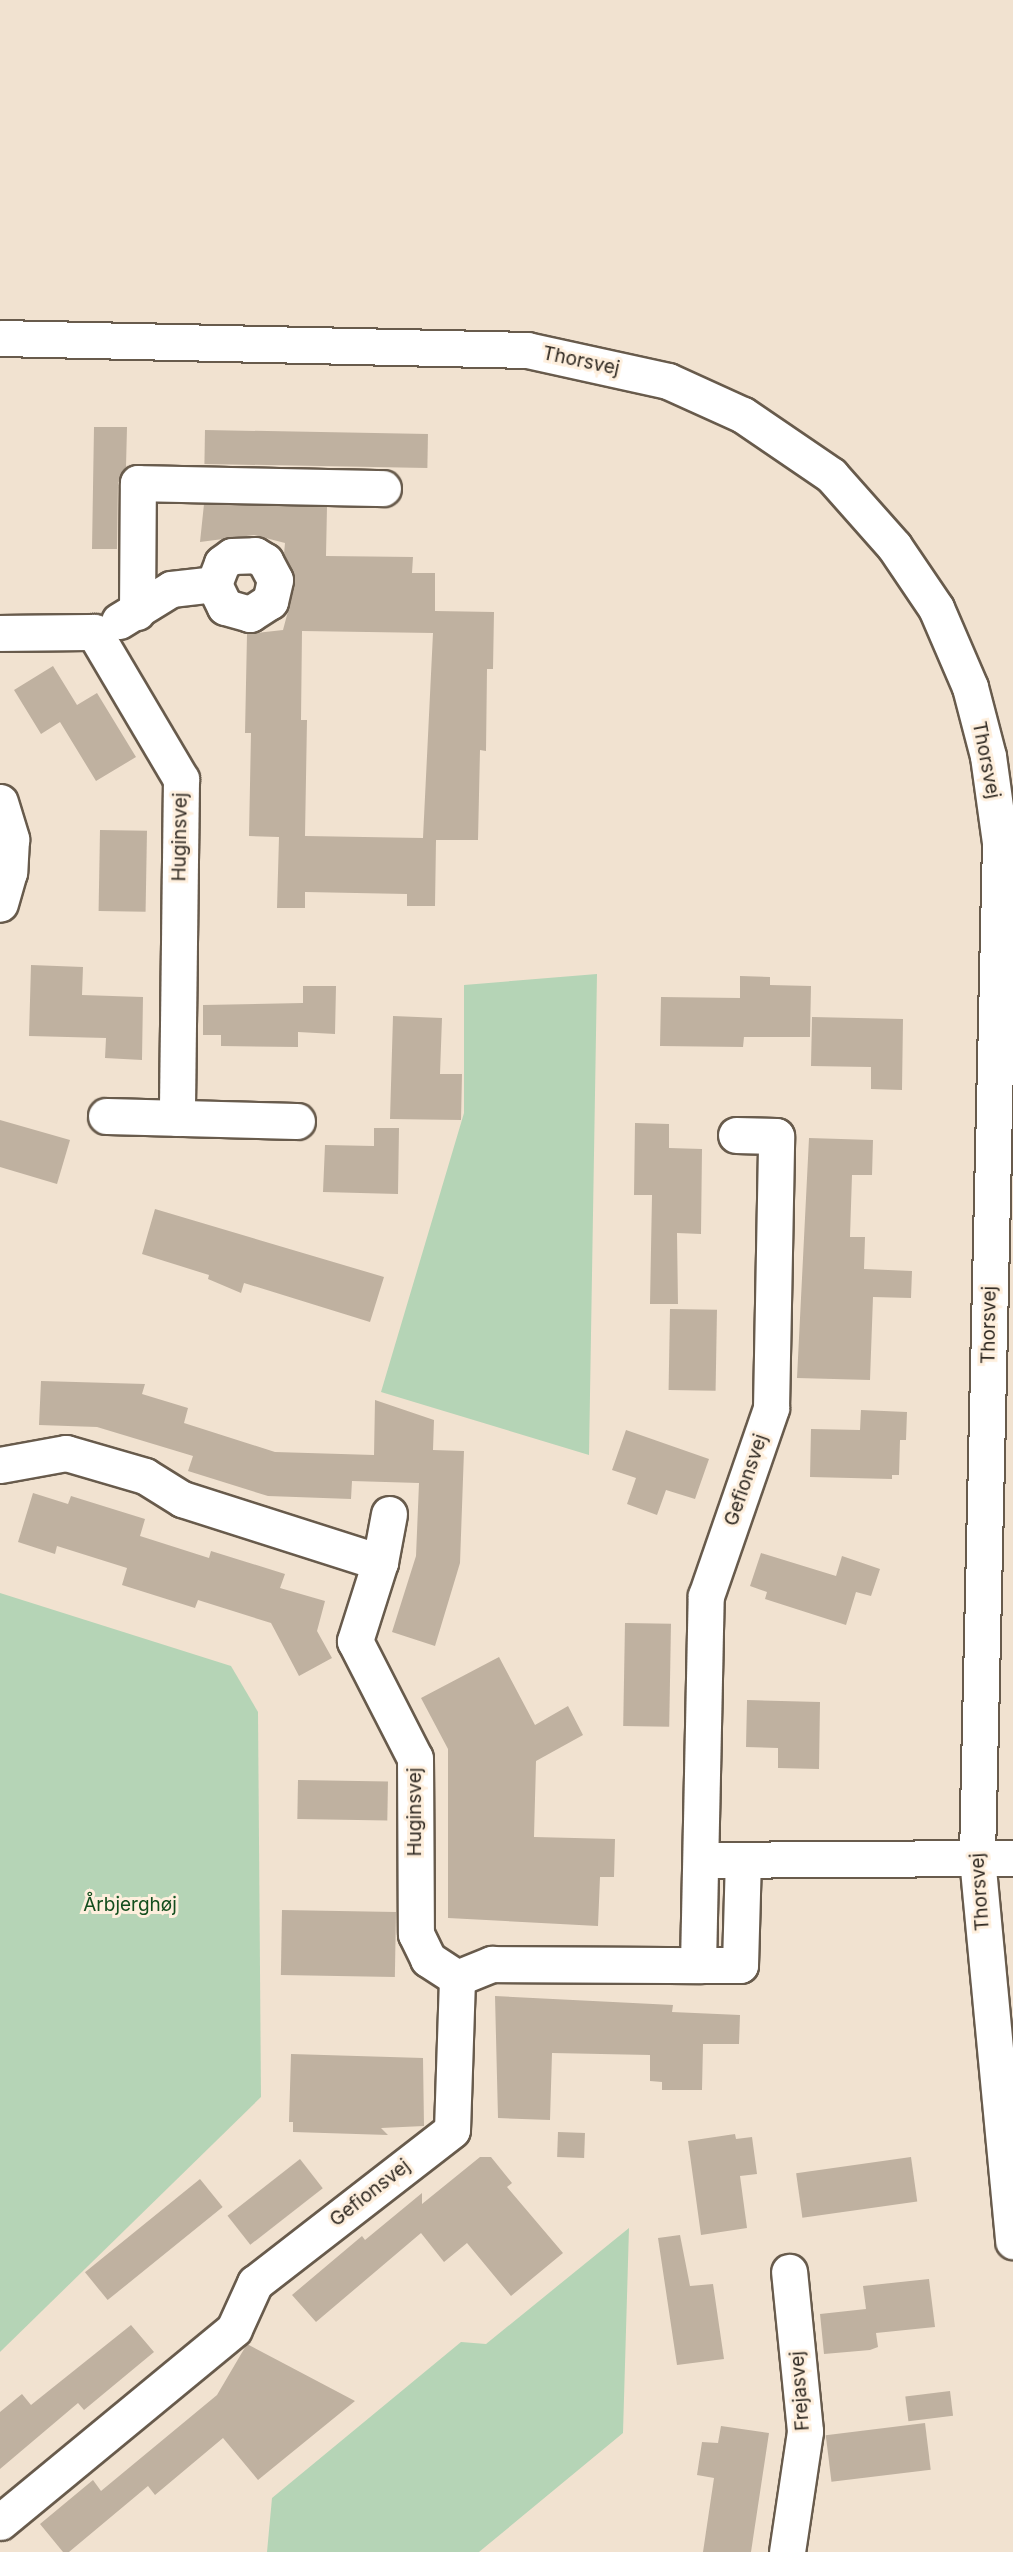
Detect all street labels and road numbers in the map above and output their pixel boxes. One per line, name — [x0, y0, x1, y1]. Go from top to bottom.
street label: Thorsvej — [540, 342, 622, 380]
street label: Thorsvej — [967, 720, 1005, 800]
street label: Huginsvej — [168, 792, 192, 882]
street label: Thorsvej — [977, 1286, 1001, 1364]
street label: Gefionsvej — [720, 1431, 772, 1529]
street label: Huginsvej — [404, 1768, 426, 1856]
street label: Thorsvej — [966, 1852, 994, 1932]
street label: Gefionsvej — [325, 2155, 415, 2231]
street label: Frejasvej — [786, 2350, 814, 2432]

